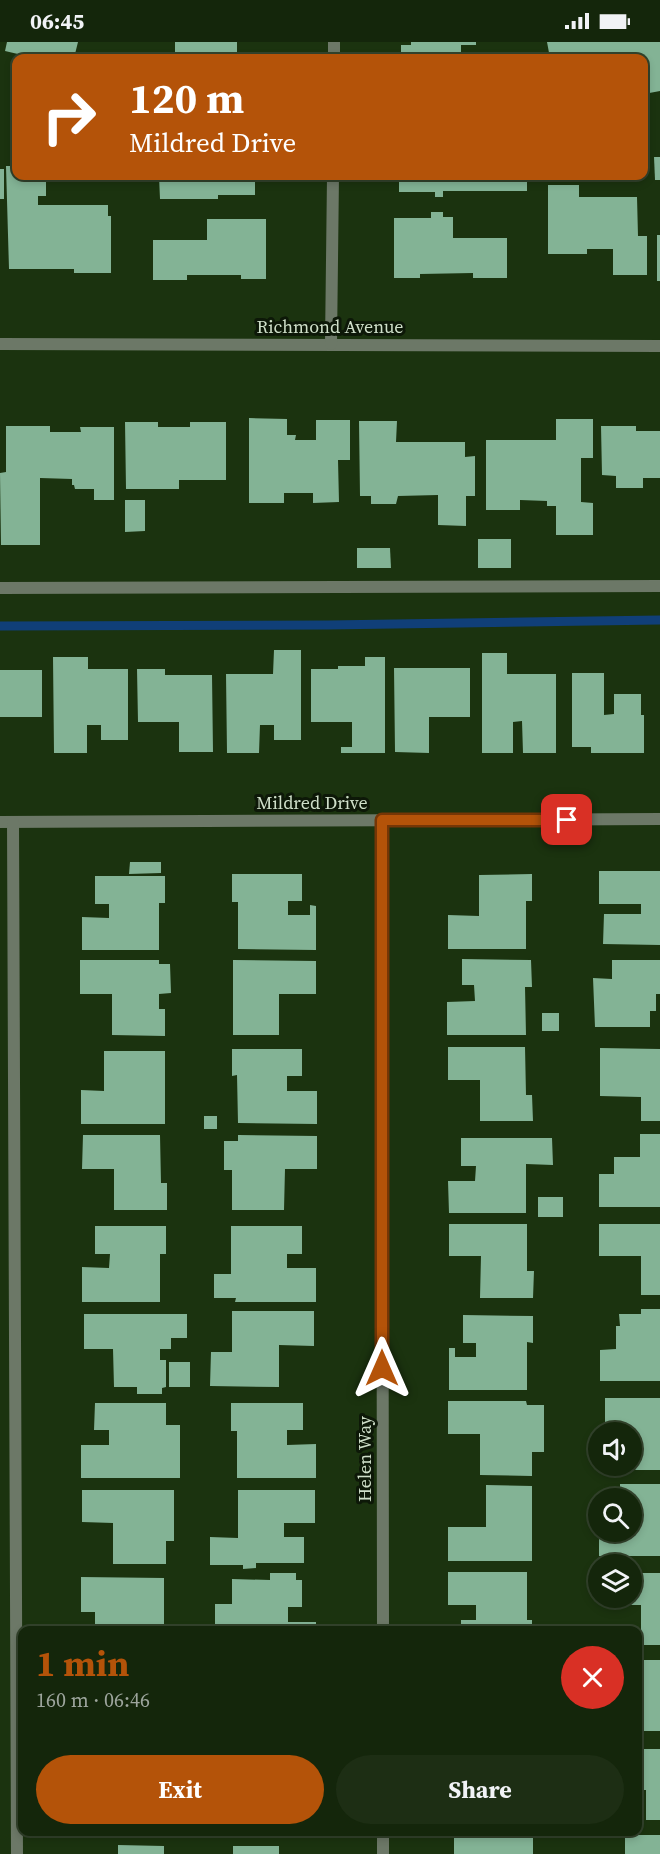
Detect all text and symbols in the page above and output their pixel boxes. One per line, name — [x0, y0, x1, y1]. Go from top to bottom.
text: 06:45 — [30, 6, 84, 36]
text: 120 m — [129, 69, 244, 127]
icon: right — [30, 78, 108, 156]
text: Mildred Drive — [129, 124, 296, 161]
street label: Richmond Avenue — [257, 314, 404, 339]
street label: Mildred Drive — [256, 790, 368, 815]
pin — [541, 794, 592, 845]
icon: arrive — [550, 803, 583, 836]
position arrow — [350, 1336, 414, 1400]
street label: Helen Way — [352, 1415, 377, 1502]
map controls — [588, 1422, 642, 1608]
button: sound — [588, 1422, 642, 1476]
button: search — [588, 1488, 642, 1542]
button: layers — [588, 1554, 642, 1608]
text: 1 min — [36, 1639, 129, 1688]
button: close — [561, 1646, 624, 1709]
text: 160 m · 06:46 — [36, 1686, 150, 1714]
button: Exit — [36, 1755, 324, 1824]
button: Share — [336, 1755, 624, 1824]

